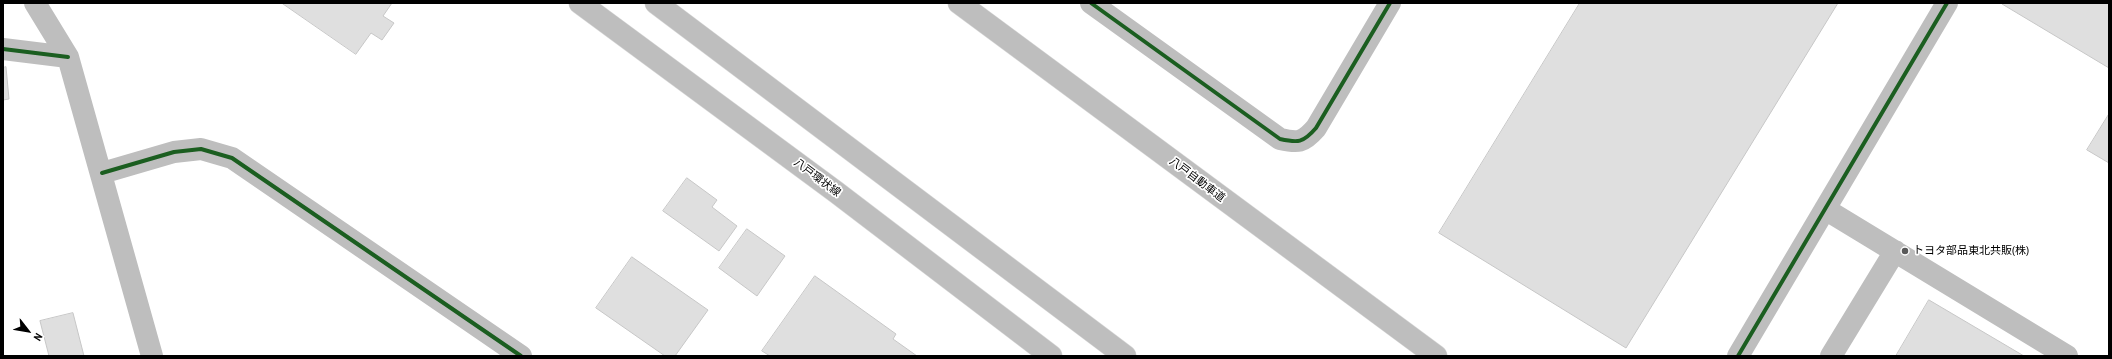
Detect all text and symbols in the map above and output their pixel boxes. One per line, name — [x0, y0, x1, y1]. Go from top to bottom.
street label: 八戸自動車道 — [1167, 155, 1227, 205]
street label: 八戸環状線 — [791, 156, 843, 200]
place label: トヨタ部品東北共販(株) — [1913, 244, 2029, 258]
marker: トヨタ部品東北共販(株) — [1900, 246, 1910, 256]
north arrow — [8, 311, 48, 351]
text: N — [31, 331, 46, 344]

